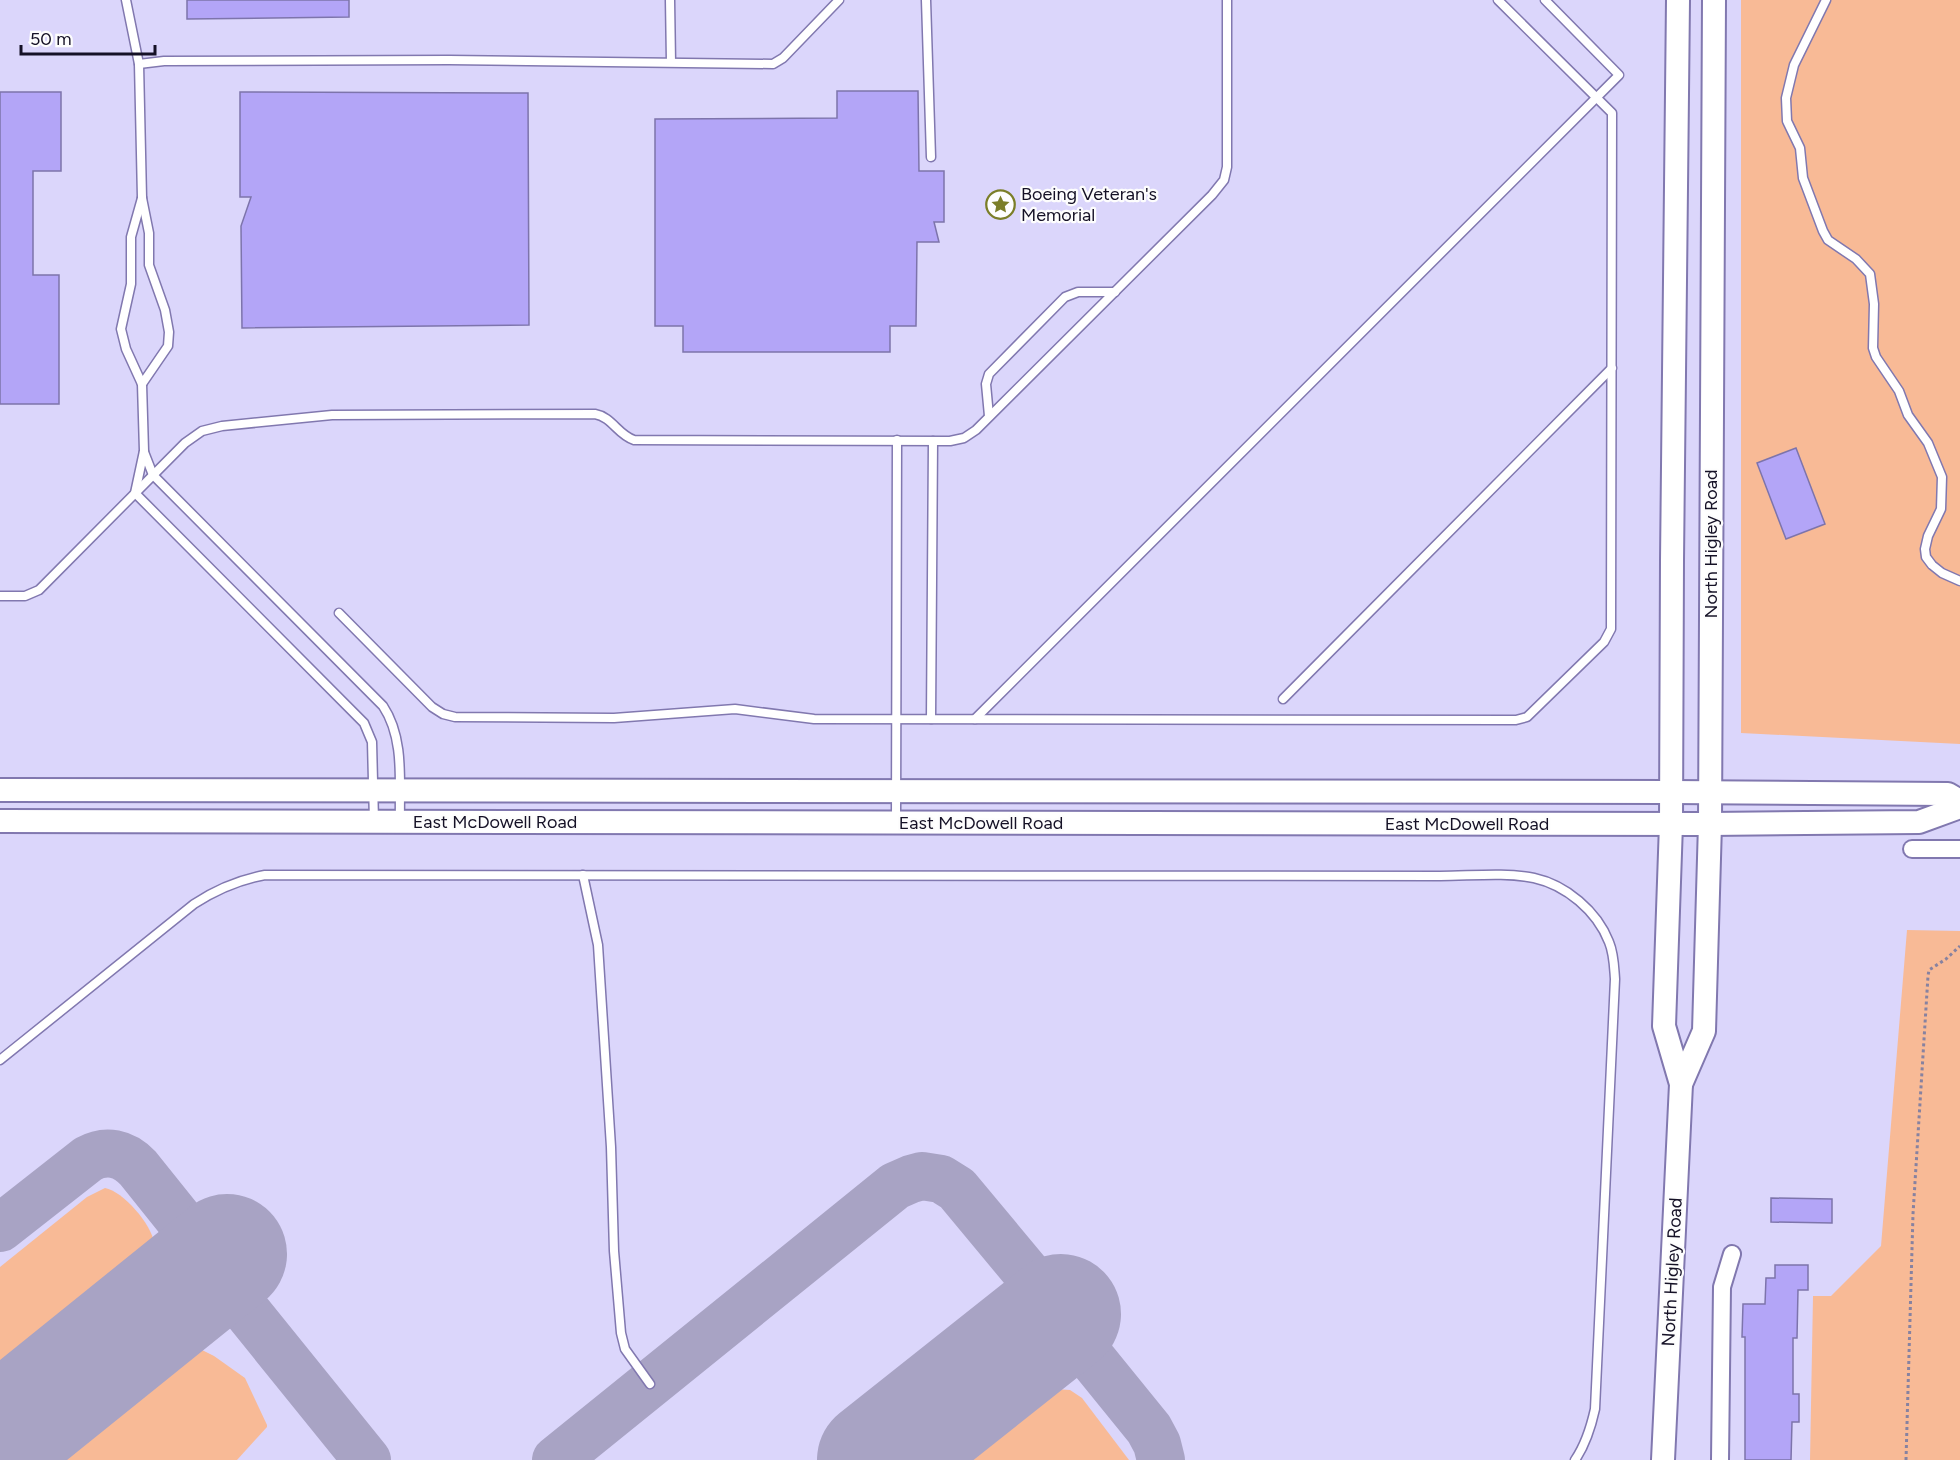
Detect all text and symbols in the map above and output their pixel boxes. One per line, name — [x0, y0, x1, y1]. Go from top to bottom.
scale bar — [21, 18, 154, 56]
text: 50 m — [30, 28, 72, 50]
place label: Boeing Veteran's Memorial — [1021, 183, 1157, 226]
place icon: Boeing Veteran's Memorial — [984, 188, 1016, 220]
street label: North Higley Road — [1700, 470, 1722, 618]
street label: East McDowell Road — [413, 811, 577, 833]
street label: East McDowell Road — [899, 812, 1063, 834]
street label: East McDowell Road — [1385, 813, 1549, 835]
street label: North Higley Road — [1657, 1197, 1687, 1347]

